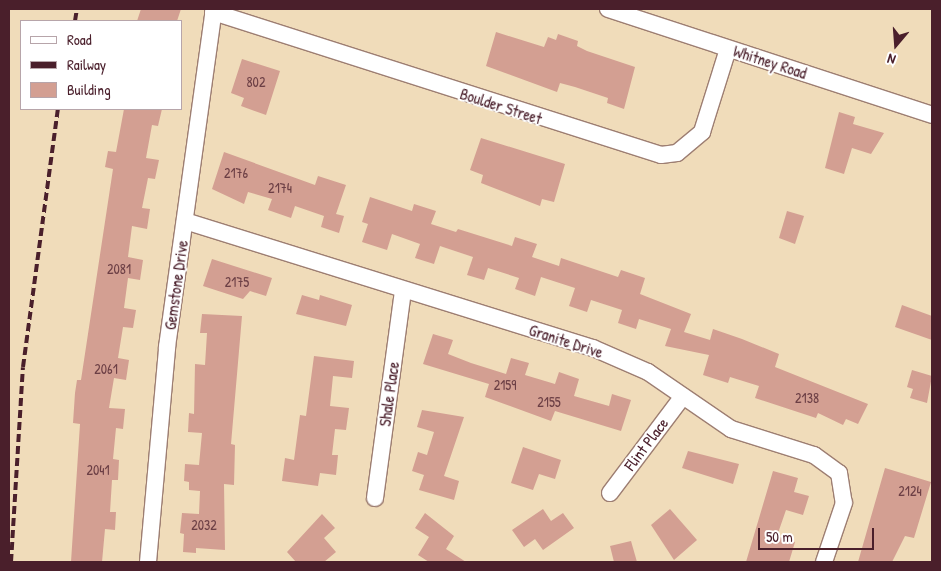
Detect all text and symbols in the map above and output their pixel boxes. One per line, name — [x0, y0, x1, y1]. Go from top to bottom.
legend — [20, 20, 182, 110]
north arrow — [871, 20, 921, 70]
text: Road — [67, 29, 92, 50]
street label: Whitney Road — [731, 41, 809, 83]
text: N — [885, 50, 898, 70]
text: Railway — [67, 54, 106, 75]
house number: 802 — [247, 74, 265, 90]
text: Building — [67, 79, 111, 100]
street label: Boulder Street — [458, 84, 544, 128]
house number: 2176 — [224, 165, 248, 181]
house number: 2174 — [268, 180, 292, 196]
street label: Gemstone Drive — [160, 239, 192, 331]
house number: 2081 — [107, 261, 131, 277]
house number: 2175 — [225, 274, 249, 290]
street label: Granite Drive — [527, 320, 605, 362]
street label: Shale Place — [375, 360, 403, 428]
house number: 2061 — [94, 361, 118, 377]
house number: 2159 — [494, 377, 516, 393]
house number: 2138 — [795, 390, 819, 406]
house number: 2155 — [537, 394, 561, 410]
street label: Flint Place — [620, 414, 672, 474]
house number: 2041 — [86, 462, 110, 478]
house number: 2124 — [898, 483, 922, 499]
house number: 2032 — [191, 517, 217, 533]
scale bar — [761, 518, 877, 550]
text: 50 m — [766, 526, 793, 547]

